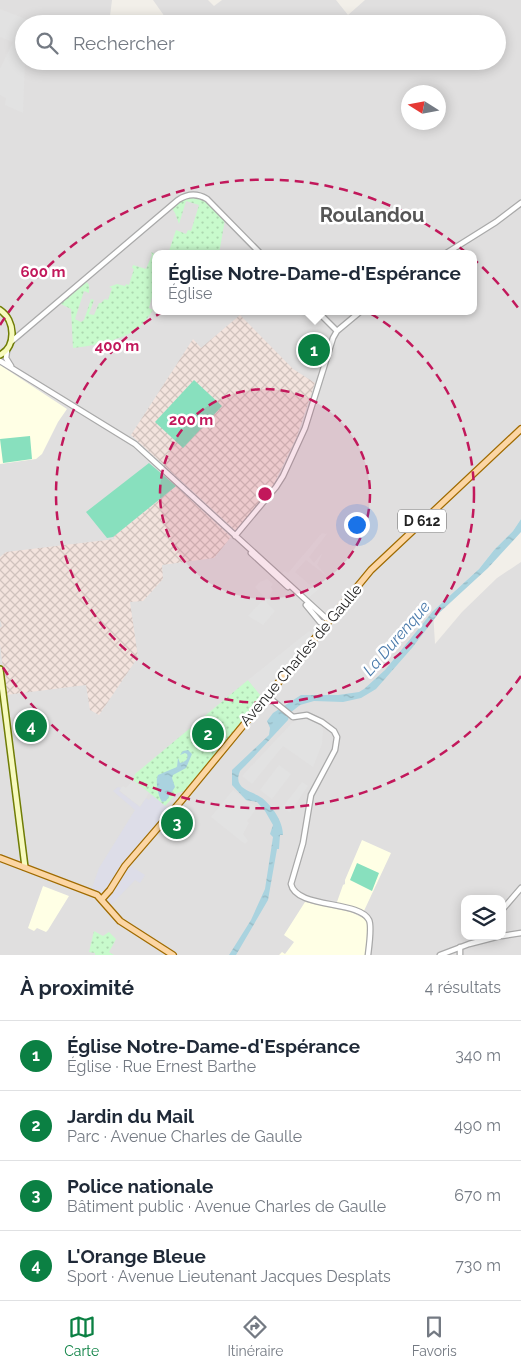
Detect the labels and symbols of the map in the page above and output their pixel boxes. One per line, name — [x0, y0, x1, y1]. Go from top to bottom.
north arrow — [401, 85, 446, 130]
district label: Roulandou — [320, 203, 424, 227]
text: 600 m — [20, 263, 66, 281]
pin: 1 — [298, 331, 330, 369]
text: 400 m — [95, 337, 139, 355]
text: 200 m — [169, 411, 213, 429]
centre of rings — [256, 485, 274, 503]
road number: D 612 — [398, 510, 446, 532]
your location — [344, 512, 370, 538]
street label: Avenue Charles de Gaulle — [236, 580, 366, 730]
water label: La Durenque — [359, 597, 434, 679]
pin: 4 — [15, 707, 47, 745]
pin: 2 — [192, 715, 224, 753]
pin: 3 — [161, 804, 193, 842]

